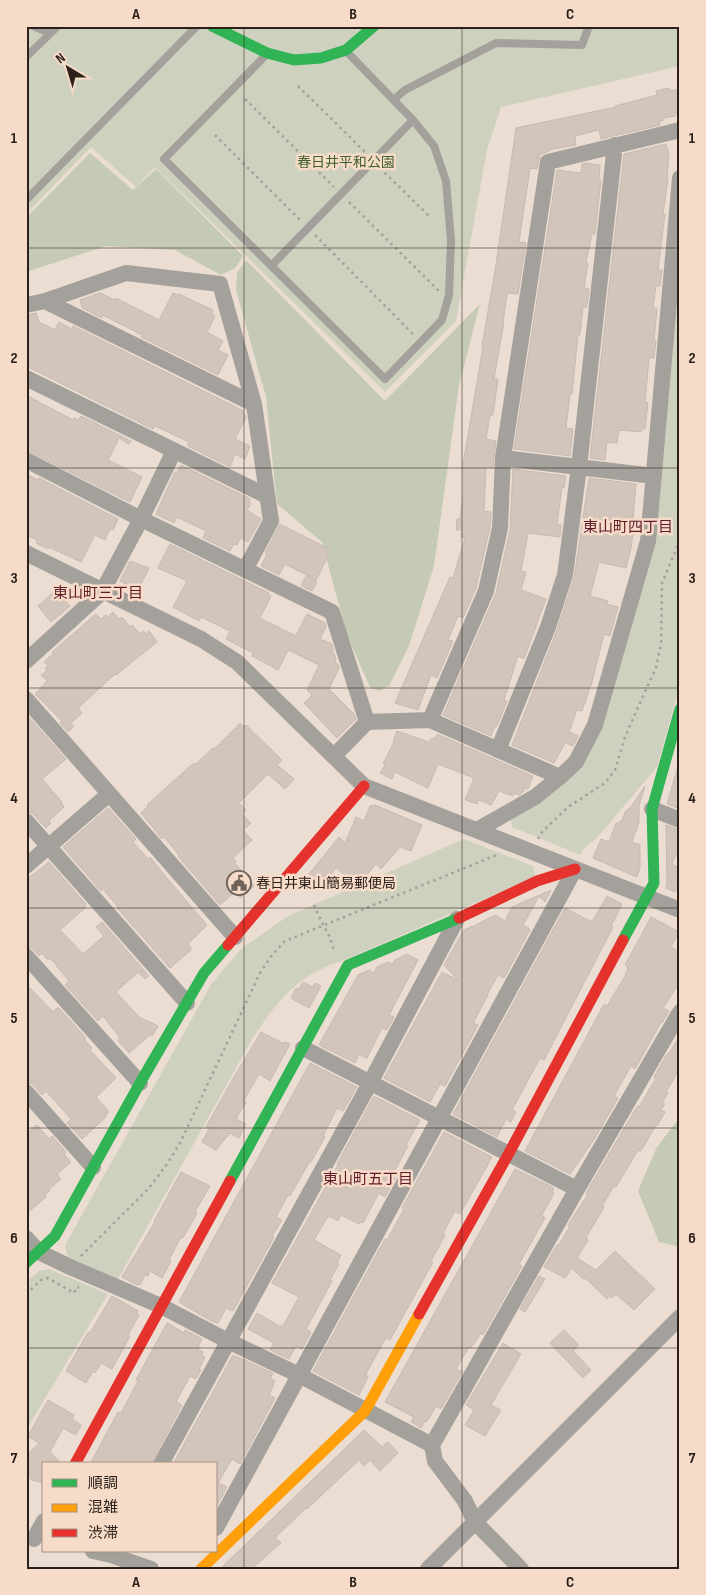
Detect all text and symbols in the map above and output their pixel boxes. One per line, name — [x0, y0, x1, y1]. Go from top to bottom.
text: A — [131, 5, 140, 24]
text: B — [349, 5, 357, 24]
text: C — [566, 5, 574, 24]
north arrow — [42, 42, 92, 92]
text: N — [52, 49, 68, 67]
text: 1 — [11, 129, 18, 148]
text: 1 — [689, 129, 696, 148]
park label: 春日井平和公園 — [297, 154, 395, 171]
text: 2 — [10, 349, 18, 368]
text: 2 — [688, 349, 696, 368]
district label: 東山町四丁目 — [583, 518, 673, 537]
text: 3 — [10, 569, 18, 588]
text: 3 — [688, 569, 696, 588]
district label: 東山町三丁目 — [53, 584, 143, 603]
text: 4 — [10, 789, 18, 808]
text: 4 — [688, 789, 696, 808]
public building icon: 春日井東山簡易郵便局 — [226, 870, 252, 896]
place label: 春日井東山簡易郵便局 — [256, 875, 396, 892]
text: 5 — [10, 1009, 18, 1028]
text: 5 — [688, 1009, 696, 1028]
district label: 東山町五丁目 — [323, 1170, 413, 1189]
text: 6 — [10, 1229, 18, 1248]
text: 6 — [688, 1229, 696, 1248]
text: 7 — [11, 1449, 18, 1468]
text: 7 — [689, 1449, 696, 1468]
legend — [42, 1462, 218, 1552]
text: 順調 — [88, 1474, 118, 1493]
text: 混雑 — [88, 1498, 118, 1517]
text: 渋滞 — [88, 1524, 118, 1543]
text: A — [131, 1573, 140, 1592]
text: B — [349, 1573, 357, 1592]
text: C — [566, 1573, 574, 1592]

